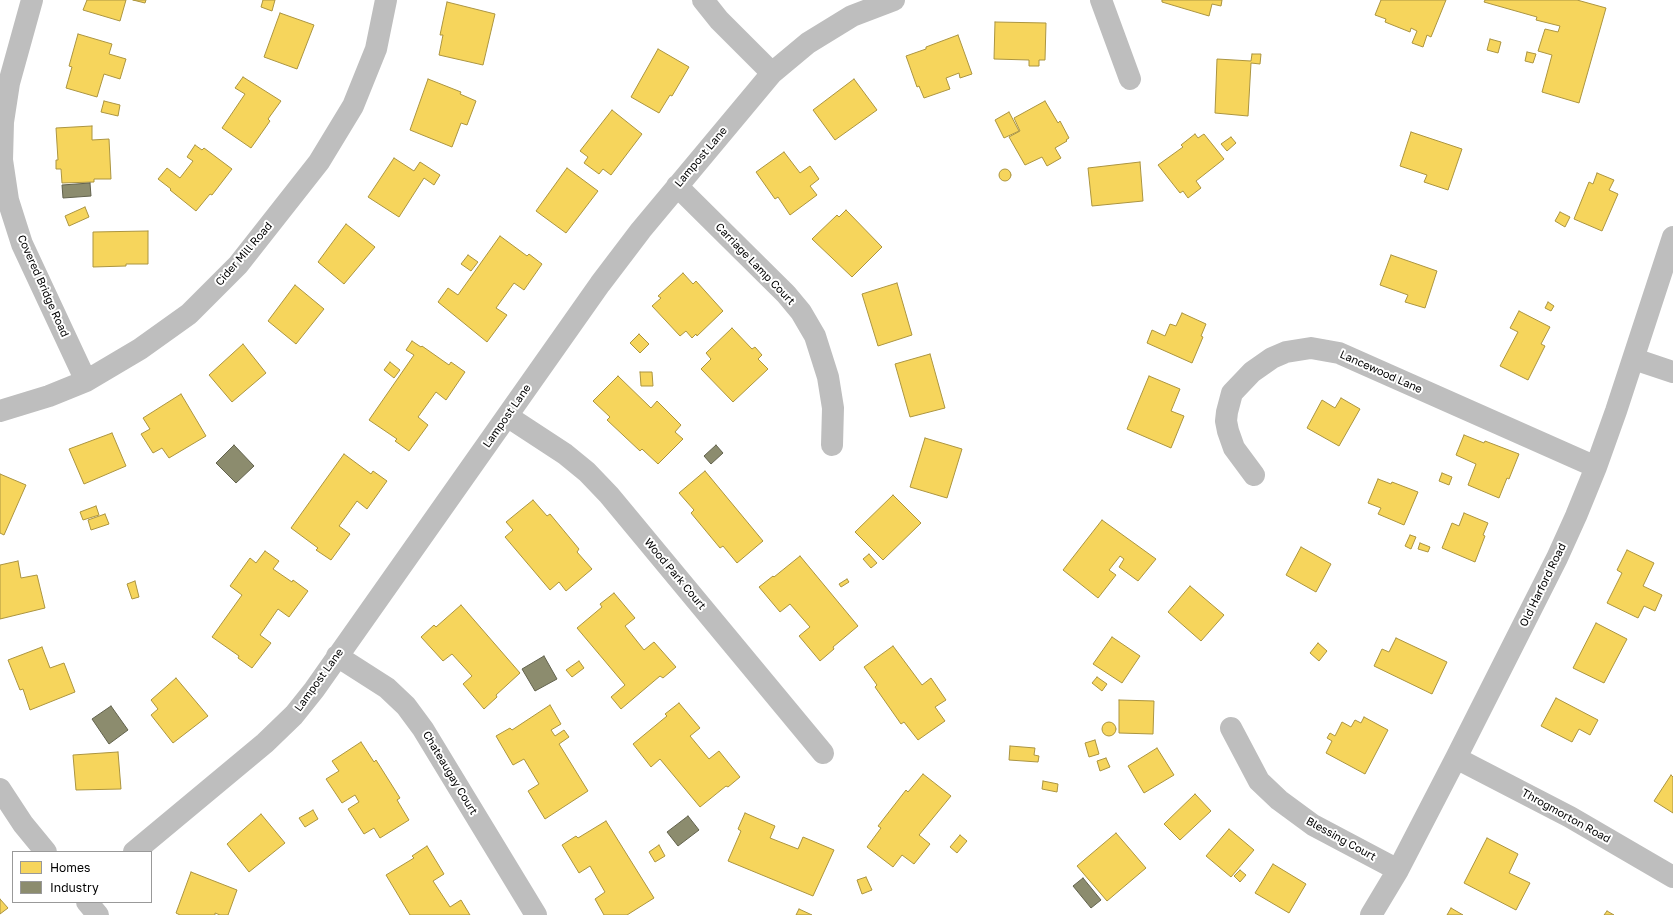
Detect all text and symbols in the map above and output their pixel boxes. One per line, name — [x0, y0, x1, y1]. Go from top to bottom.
street label: Lampost Lane — [672, 124, 730, 190]
street label: Cider Mill Road — [213, 220, 275, 288]
street label: Carriage Lamp Court — [712, 220, 798, 308]
street label: Covered Bridge Road — [15, 233, 71, 339]
street label: Lancewood Lane — [1338, 348, 1424, 396]
street label: Lampost Lane — [480, 382, 534, 450]
street label: Wood Park Court — [641, 536, 709, 612]
street label: Old Harford Road — [1517, 541, 1569, 629]
street label: Lampost Lane — [292, 646, 346, 714]
street label: Chateaugay Court — [420, 729, 480, 817]
street label: Throgmorton Road — [1519, 786, 1613, 846]
street label: Blessing Court — [1304, 814, 1378, 864]
legend — [12, 851, 152, 903]
text: Homes — [50, 860, 90, 875]
text: Industry — [50, 880, 99, 895]

